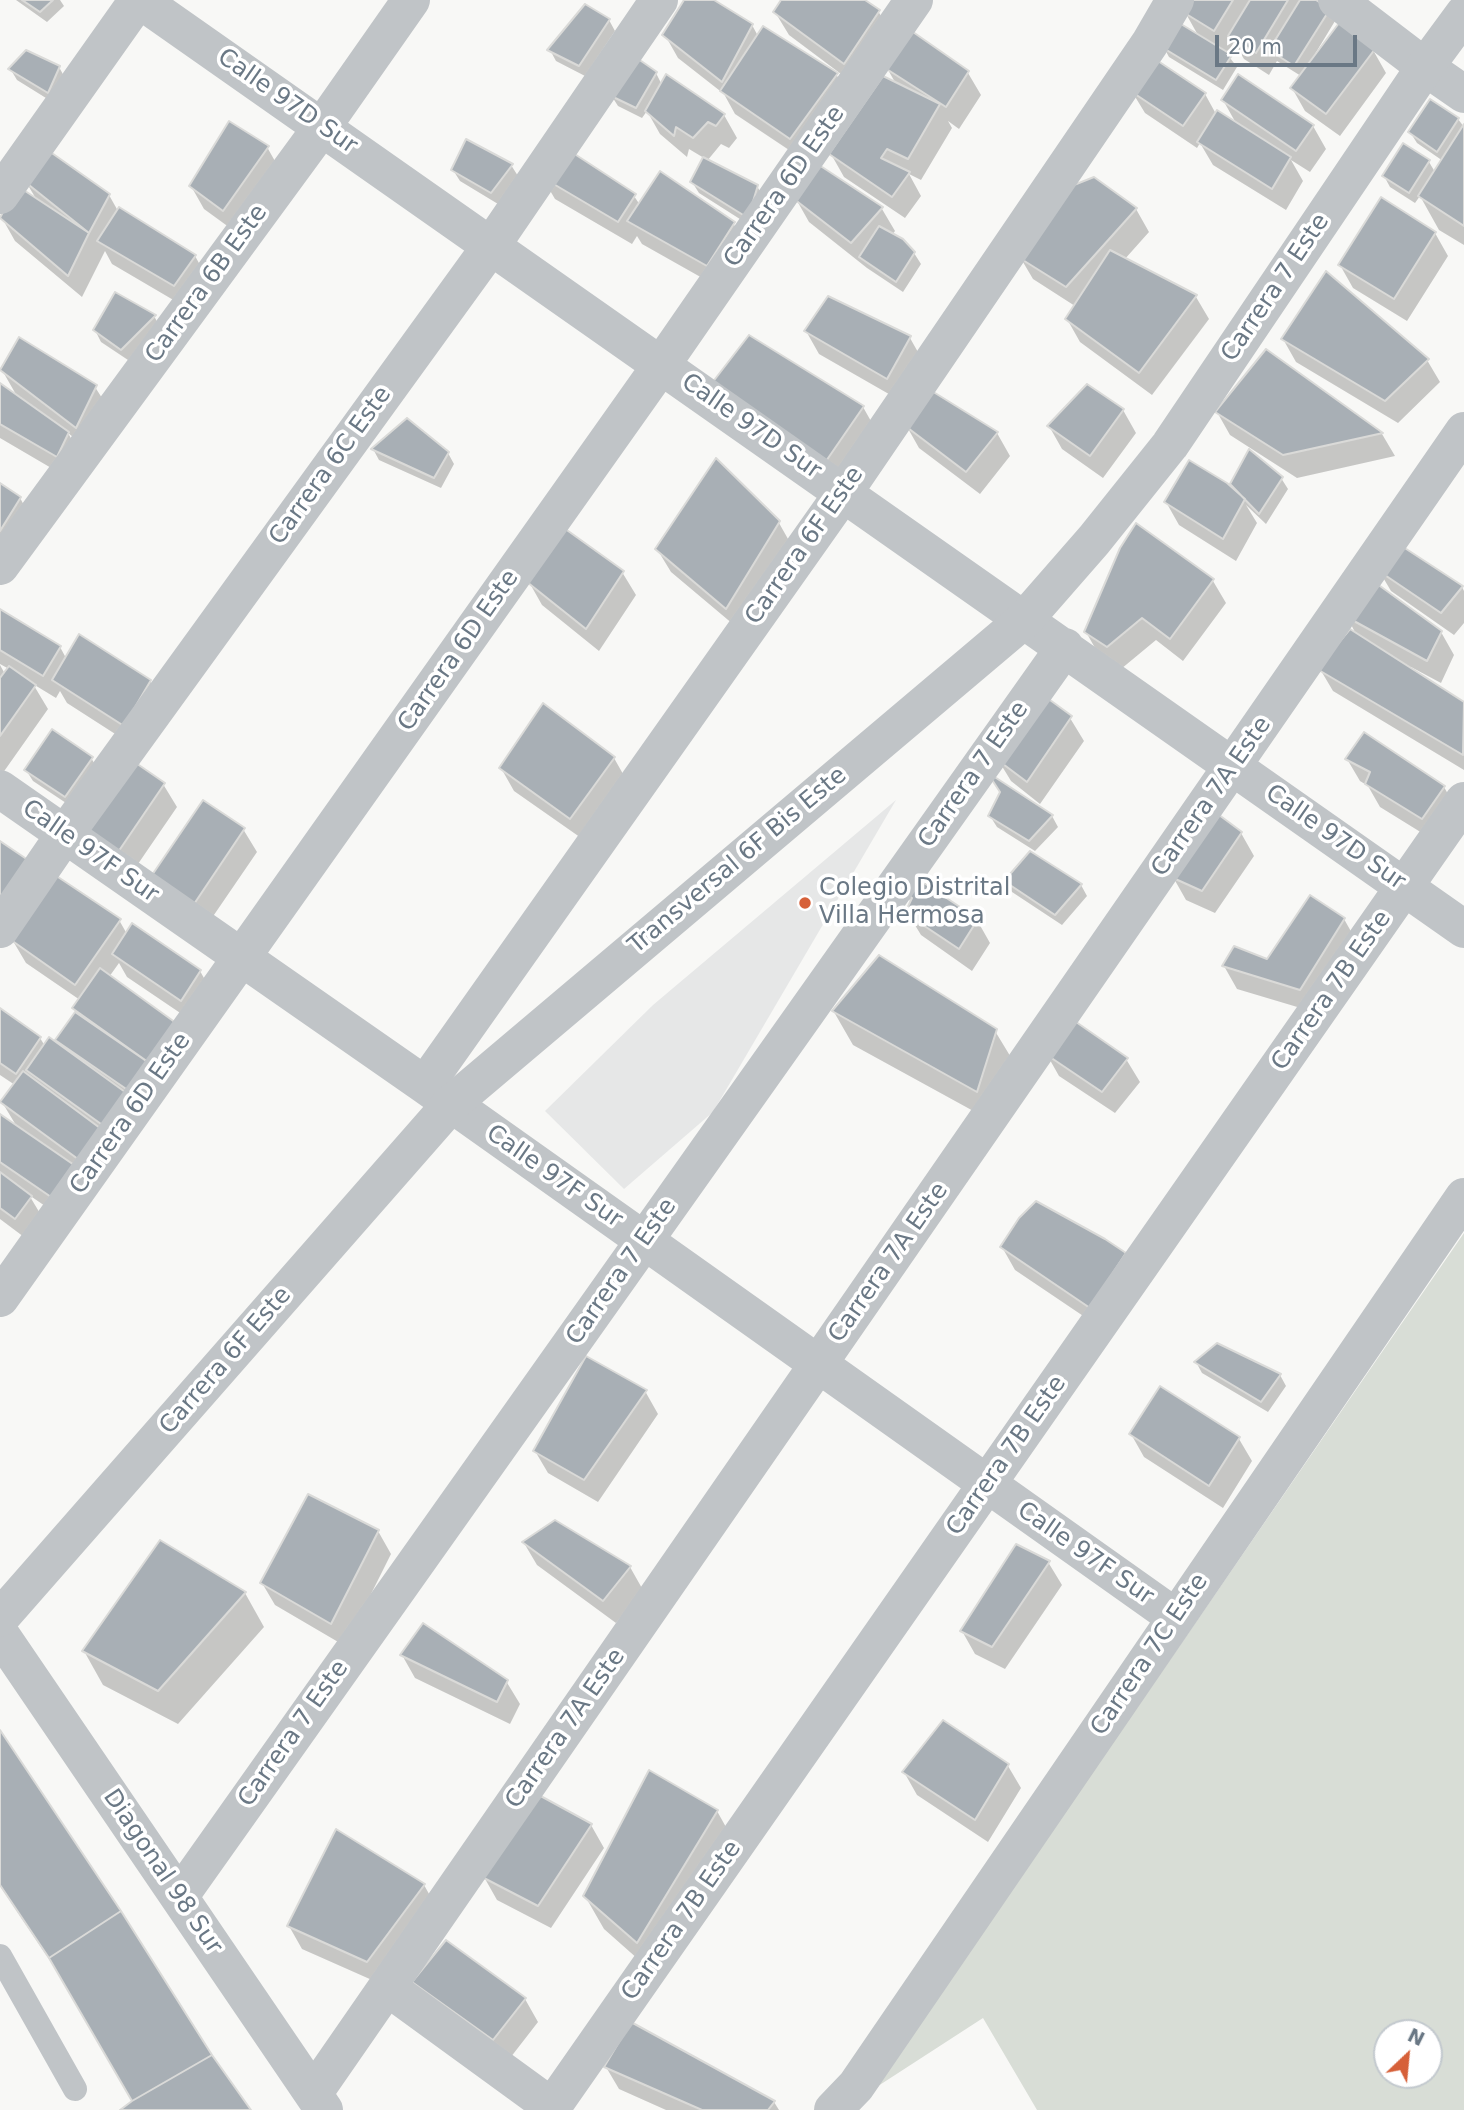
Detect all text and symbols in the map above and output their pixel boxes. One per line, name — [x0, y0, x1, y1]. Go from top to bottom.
scale bar — [1219, 21, 1361, 65]
text: 20 m — [1228, 35, 1282, 59]
street label: Calle 97D Sur — [212, 43, 362, 161]
street label: Carrera 6D Este — [719, 101, 851, 273]
street label: Carrera 6B Este — [140, 199, 274, 369]
street label: Carrera 7 Este — [1216, 209, 1336, 367]
street label: Calle 97D Sur — [676, 368, 826, 486]
street label: Carrera 6C Este — [264, 381, 398, 551]
street label: Carrera 6F Este — [740, 462, 870, 630]
street label: Carrera 6D Este — [393, 565, 525, 737]
street label: Carrera 7 Este — [913, 696, 1035, 854]
street label: Carrera 7A Este — [1146, 712, 1278, 882]
street label: Transversal 6F Bis Este — [623, 761, 853, 961]
street label: Calle 97D Sur — [1260, 779, 1410, 897]
street label: Calle 97F Sur — [16, 794, 164, 910]
place label: Colegio Distrital Villa Hermosa — [819, 875, 1010, 931]
marker: Colegio Distrital Villa Hermosa — [797, 895, 813, 911]
street label: Carrera 7B Este — [1266, 906, 1398, 1076]
street label: Carrera 6D Este — [65, 1028, 197, 1200]
street label: Calle 97F Sur — [480, 1119, 628, 1235]
street label: Carrera 7A Este — [823, 1178, 955, 1348]
street label: Carrera 7 Este — [561, 1193, 683, 1351]
street label: Carrera 6F Este — [154, 1281, 298, 1441]
street label: Carrera 7B Este — [941, 1371, 1073, 1541]
street label: Calle 97F Sur — [1011, 1496, 1159, 1612]
street label: Carrera 7C Este — [1085, 1569, 1215, 1741]
street label: Carrera 7A Este — [500, 1644, 632, 1814]
street label: Carrera 7 Este — [233, 1655, 355, 1813]
street label: Diagonal 98 Sur — [96, 1784, 228, 1960]
street label: Carrera 7B Este — [616, 1836, 748, 2006]
north arrow — [1373, 2019, 1443, 2089]
text: N — [1404, 2024, 1428, 2050]

